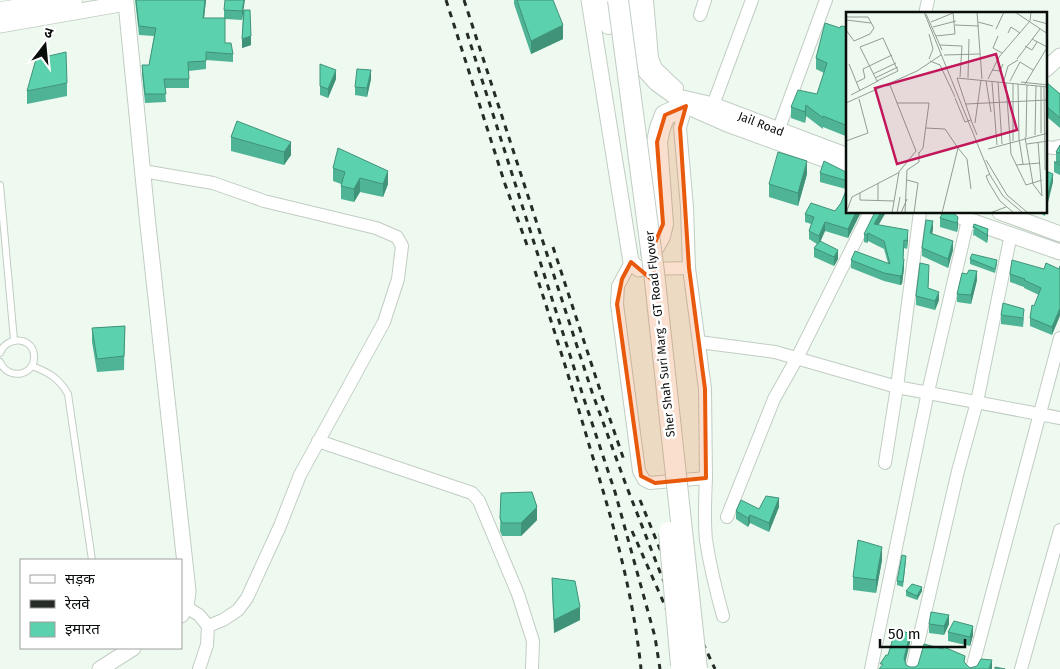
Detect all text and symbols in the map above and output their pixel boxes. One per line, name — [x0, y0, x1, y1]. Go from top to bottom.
inset map — [846, 12, 1048, 214]
north arrow — [20, 20, 70, 70]
text: उ — [42, 24, 55, 43]
street label: Jail Road — [736, 109, 786, 139]
street label: Sher Shah Suri Marg - GT Road Flyover — [642, 230, 678, 438]
legend — [20, 559, 182, 649]
text: सड़क — [65, 570, 95, 588]
text: रेलवे — [64, 595, 90, 613]
scale bar — [880, 616, 965, 648]
text: इमारत — [65, 620, 100, 638]
text: 50 m — [888, 625, 921, 643]

